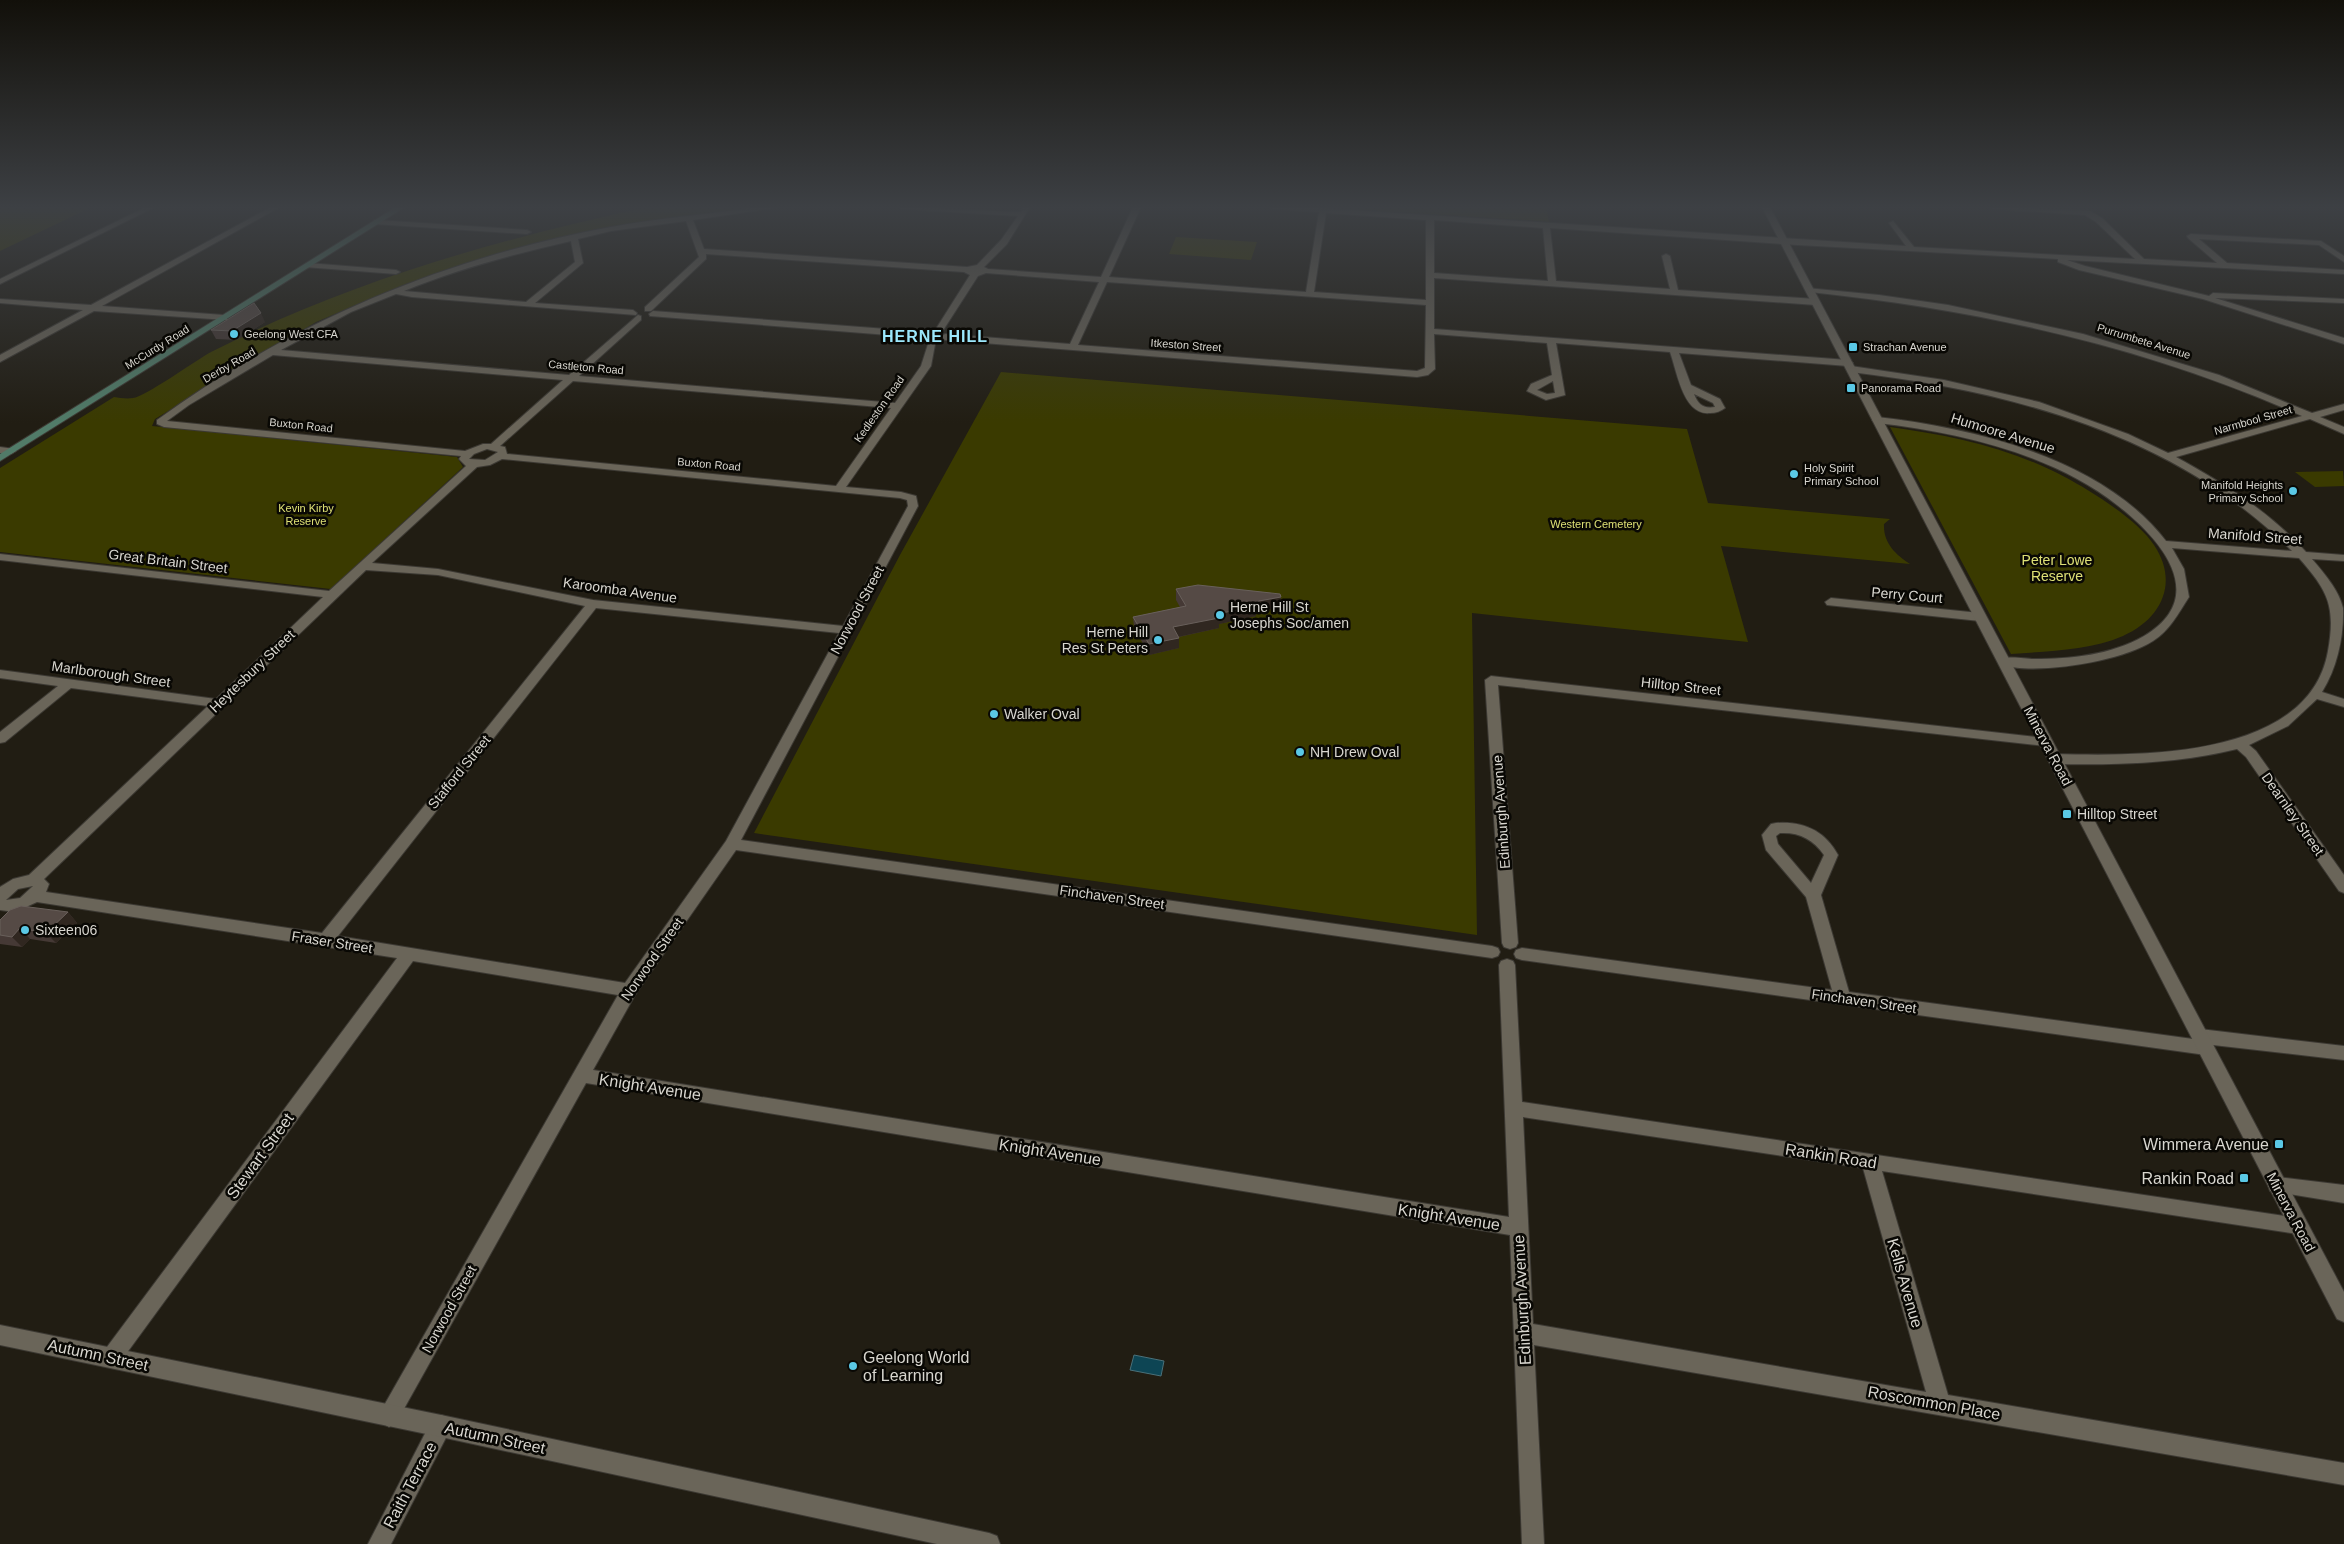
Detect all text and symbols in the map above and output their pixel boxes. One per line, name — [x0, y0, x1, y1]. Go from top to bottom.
street label: Purrumbete Avenue — [2096, 321, 2192, 361]
street label: McCurdy Road — [123, 322, 191, 372]
marker: Geelong West CFA — [228, 328, 240, 340]
place label: Geelong West CFA — [244, 328, 339, 340]
district label: HERNE HILL — [882, 328, 988, 345]
street label: Itkeston Street — [1150, 337, 1222, 353]
marker: Strachan Avenue — [1847, 341, 1859, 353]
place label: Strachan Avenue — [1863, 341, 1947, 353]
street label: Derby Road — [201, 345, 257, 385]
street label: Castleton Road — [548, 358, 624, 376]
street label: Kedleston Road — [852, 373, 906, 445]
marker: Panorama Road — [1845, 382, 1857, 394]
place label: Panorama Road — [1861, 382, 1941, 394]
street label: Narmbool Street — [2213, 403, 2293, 437]
street label: Humoore Avenue — [1949, 410, 2057, 456]
street label: Buxton Road — [269, 416, 333, 434]
street label: Buxton Road — [677, 455, 741, 473]
place label: Holy Spirit Primary School — [1804, 462, 1879, 487]
marker: Holy Spirit Primary School — [1788, 468, 1800, 480]
place label: Manifold Heights Primary School — [2201, 479, 2283, 504]
marker: Manifold Heights Primary School — [2287, 485, 2299, 497]
park label: Kevin Kirby Reserve — [278, 502, 334, 527]
park label: Western Cemetery — [1550, 518, 1642, 530]
street label: Manifold Street — [2207, 525, 2303, 547]
street label: Great Britain Street — [108, 546, 229, 576]
park label: Peter Lowe Reserve — [2022, 552, 2093, 584]
street label: Norwood Street — [827, 563, 887, 657]
street label: Karoomba Avenue — [562, 574, 678, 606]
street label: Perry Court — [1871, 584, 1943, 606]
place label: Herne Hill St Josephs Soc/amen — [1230, 599, 1349, 631]
marker: Herne Hill St Josephs Soc/amen — [1214, 609, 1226, 621]
place label: Herne Hill Res St Peters — [1062, 624, 1148, 656]
street label: Heytesbury Street — [206, 626, 298, 716]
marker: Herne Hill Res St Peters — [1152, 634, 1164, 646]
street label: Marlborough Street — [51, 658, 172, 690]
street label: Hilltop Street — [1640, 674, 1722, 698]
street label: Minerva Road — [2020, 704, 2076, 788]
place label: Walker Oval — [1004, 706, 1080, 722]
marker: Walker Oval — [988, 708, 1000, 720]
street label: Stafford Street — [424, 732, 494, 812]
place label: NH Drew Oval — [1310, 744, 1399, 760]
marker: NH Drew Oval — [1294, 746, 1306, 758]
street label: Edinburgh Avenue — [1489, 754, 1513, 870]
street label: Dearnley Street — [2259, 770, 2328, 859]
place label: Hilltop Street — [2077, 806, 2157, 822]
marker: Hilltop Street — [2061, 808, 2073, 820]
street label: Finchaven Street — [1058, 882, 1166, 912]
street label: Norwood Street — [618, 914, 687, 1003]
place label: Sixteen06 — [35, 922, 97, 938]
marker: Sixteen06 — [19, 924, 31, 936]
street label: Fraser Street — [290, 928, 374, 956]
street label: Finchaven Street — [1810, 986, 1918, 1016]
street label: Knight Avenue — [598, 1071, 702, 1103]
street label: Stewart Street — [223, 1110, 297, 1202]
street label: Knight Avenue — [998, 1136, 1102, 1168]
place label: Wimmera Avenue — [2143, 1136, 2269, 1153]
marker: Wimmera Avenue — [2273, 1138, 2285, 1150]
street label: Rankin Road — [1784, 1140, 1878, 1172]
place label: Rankin Road — [2142, 1170, 2234, 1187]
street label: Minerva Road — [2263, 1170, 2319, 1254]
marker: Rankin Road — [2238, 1172, 2250, 1184]
street label: Knight Avenue — [1397, 1201, 1501, 1233]
street label: Edinburgh Avenue — [1510, 1234, 1534, 1366]
street label: Kells Avenue — [1884, 1236, 1926, 1330]
street label: Norwood Street — [418, 1262, 480, 1355]
street label: Autumn Street — [46, 1336, 150, 1374]
place label: Geelong World of Learning — [863, 1349, 969, 1384]
marker: Geelong World of Learning — [847, 1360, 859, 1372]
street label: Roscommon Place — [1866, 1383, 2002, 1423]
street label: Autumn Street — [443, 1419, 547, 1457]
street label: Raith Terrace — [380, 1439, 440, 1531]

